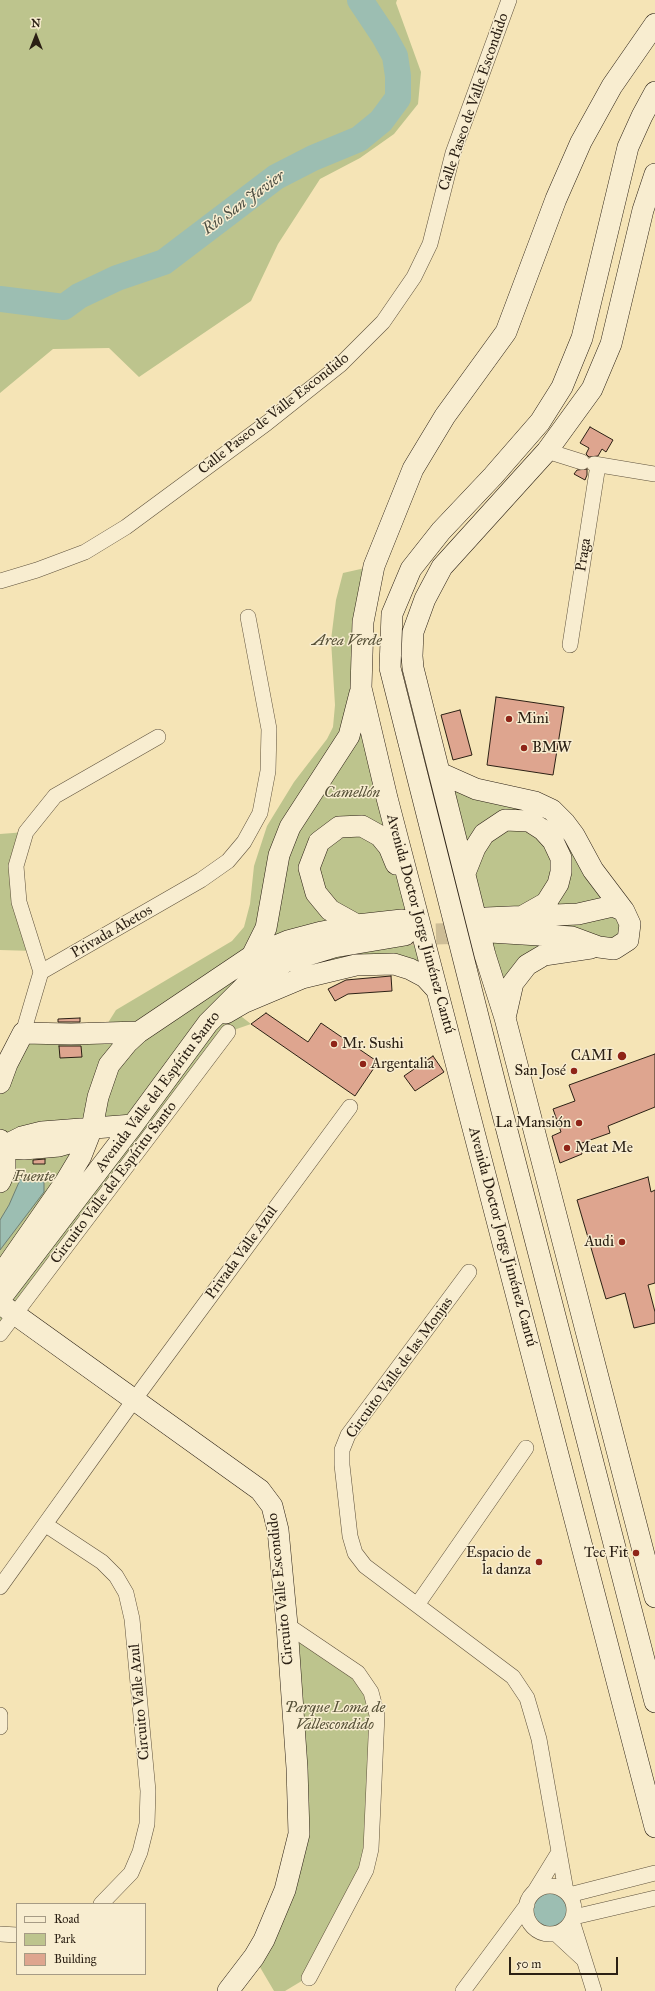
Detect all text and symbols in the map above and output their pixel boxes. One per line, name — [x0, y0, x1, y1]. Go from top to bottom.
street label: Calle Paseo de Valle Escondido — [435, 11, 513, 193]
north arrow — [16, 16, 56, 56]
text: N — [31, 17, 41, 30]
water label: Río San Javier — [199, 167, 289, 239]
street label: Calle Paseo de Valle Escondido — [195, 349, 353, 479]
street label: Praga — [572, 537, 596, 573]
park label: Area Verde — [312, 632, 382, 650]
place label: Mini — [517, 710, 549, 728]
marker: Mini — [504, 714, 514, 724]
place label: BMW — [532, 739, 572, 757]
marker: BMW — [519, 743, 529, 753]
park label: Camellón — [324, 784, 380, 802]
street label: Avenida Doctor Jorge Jiménez Cantú — [382, 812, 458, 1036]
street label: Privada Abetos — [68, 902, 156, 962]
street label: Avenida Valle del Espíritu Santo — [92, 1008, 224, 1176]
place label: Mr. Sushi — [342, 1035, 404, 1053]
marker: Mr. Sushi — [329, 1039, 339, 1049]
place label: CAMI — [571, 1047, 613, 1065]
marker: CAMI — [616, 1050, 628, 1062]
place label: Argentalia — [371, 1055, 434, 1073]
marker: Argentalia — [358, 1059, 368, 1069]
place label: San José — [515, 1062, 566, 1080]
marker: San José — [569, 1066, 579, 1076]
street label: Circuito Valle del Espíritu Santo — [47, 1098, 181, 1268]
place label: La Mansión — [495, 1114, 571, 1132]
marker: La Mansión — [574, 1118, 584, 1128]
street label: Avenida Doctor Jorge Jiménez Cantú — [464, 1125, 540, 1349]
place label: Meat Me — [575, 1139, 633, 1157]
marker: Meat Me — [562, 1143, 572, 1153]
park label: Fuente — [14, 1168, 54, 1186]
street label: Privada Valle Azul — [202, 1203, 282, 1303]
place label: Audi — [584, 1233, 614, 1251]
marker: Audi — [617, 1237, 627, 1247]
street label: Circuito Valle de las Monjas — [343, 1294, 457, 1442]
street label: Circuito Valle Escondido — [264, 1512, 298, 1666]
place label: Espacio de la danza — [466, 1544, 531, 1579]
place label: Tec Fit — [584, 1544, 628, 1562]
marker: Tec Fit — [631, 1548, 641, 1558]
marker: Espacio de la danza — [534, 1557, 544, 1567]
street label: Circuito Valle Azul — [126, 1643, 154, 1761]
park label: Parque Loma de Vallescondido — [285, 1699, 385, 1734]
legend — [16, 1903, 146, 1975]
text: Road — [54, 1912, 80, 1926]
text: Park — [54, 1932, 76, 1946]
scale bar — [511, 1949, 620, 1975]
text: Building — [54, 1952, 96, 1966]
text: 50 m — [516, 1957, 541, 1971]

